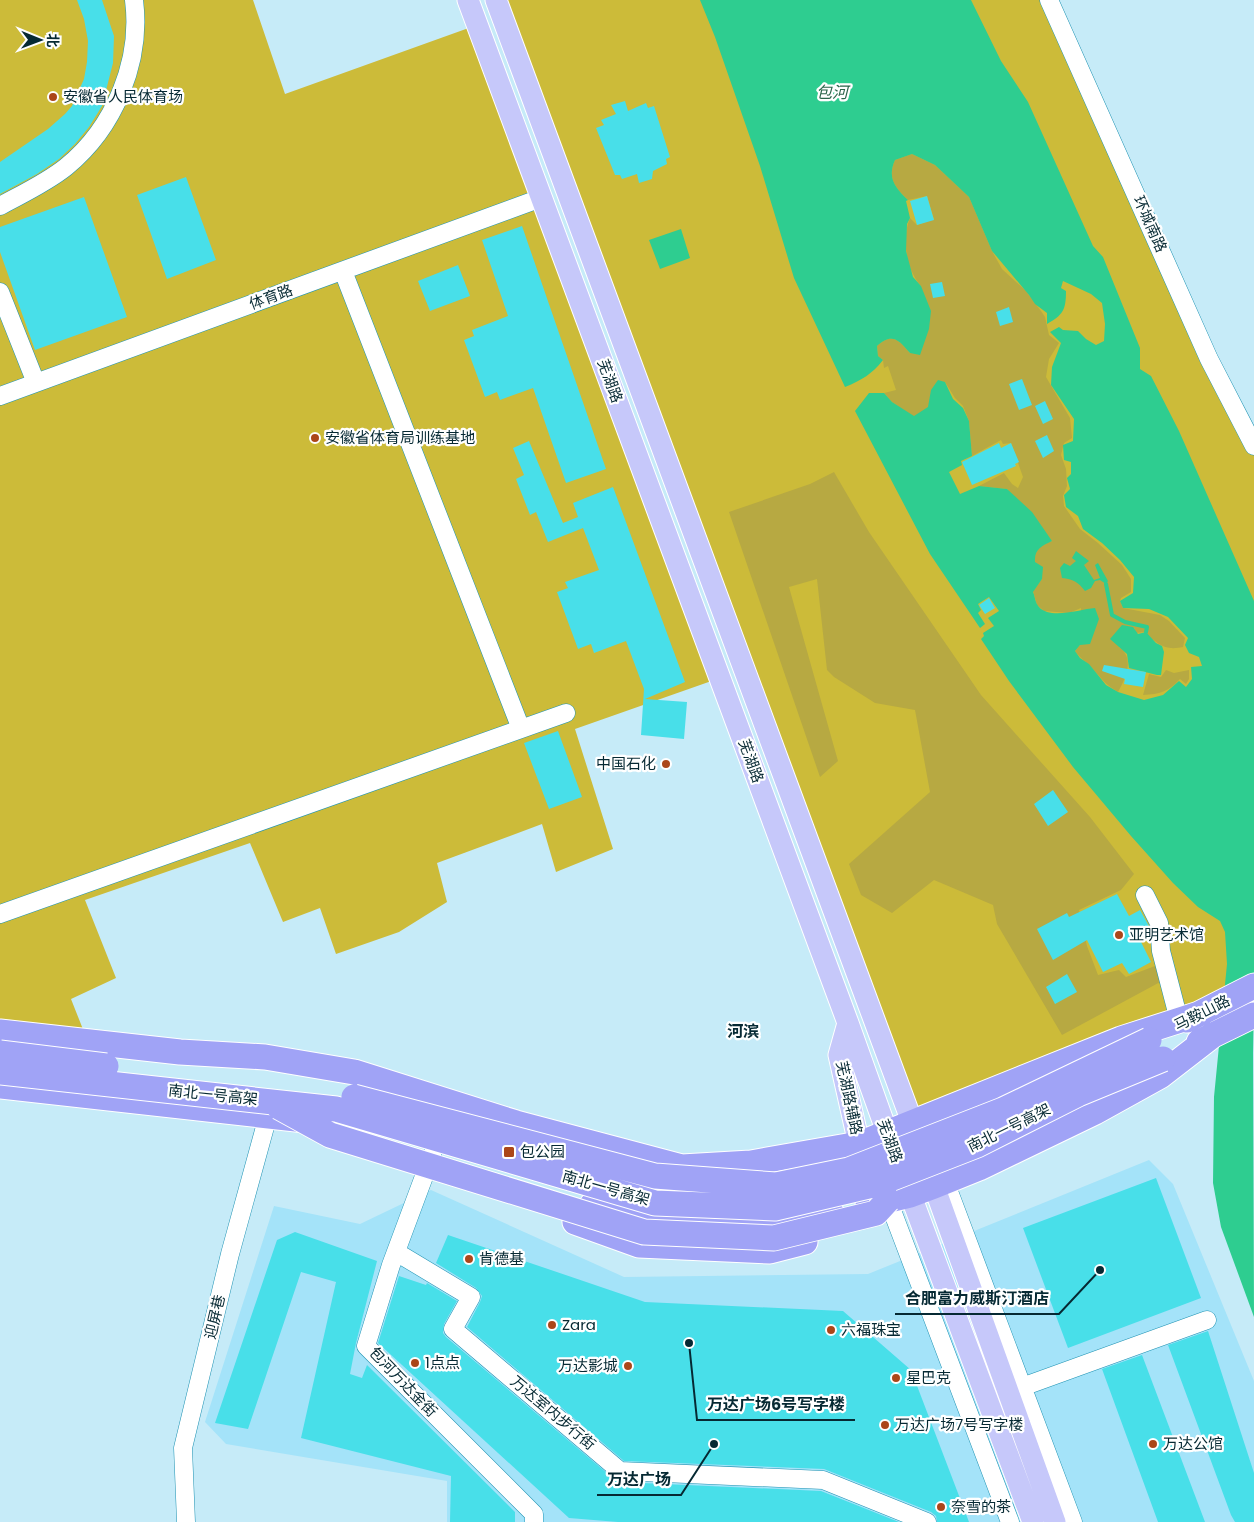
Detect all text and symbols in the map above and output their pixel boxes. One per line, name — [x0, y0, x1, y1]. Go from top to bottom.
north arrow — [15, 15, 65, 65]
text: 北 — [43, 33, 63, 47]
water label: 包河 — [816, 81, 851, 104]
place label: 安徽省人民体育场 — [63, 86, 183, 107]
marker: 安徽省人民体育场 — [47, 91, 59, 103]
street label: 环城南路 — [1129, 192, 1172, 255]
street label: 体育路 — [246, 279, 296, 314]
street label: 芜湖路 — [593, 356, 628, 406]
place label: 安徽省体育局训练基地 — [325, 427, 475, 448]
marker: 安徽省体育局训练基地 — [309, 432, 321, 444]
street label: 芜湖路 — [734, 736, 769, 786]
place label: 中国石化 — [596, 753, 656, 774]
marker: 中国石化 — [660, 758, 672, 770]
place label: 亚明艺术馆 — [1129, 924, 1204, 945]
marker: 亚明艺术馆 — [1113, 929, 1125, 941]
street label: 马鞍山路 — [1170, 990, 1233, 1036]
district label: 河滨 — [727, 1020, 759, 1043]
street label: 芜湖路辅路 — [831, 1059, 868, 1137]
street label: 南北一号高架 — [167, 1079, 259, 1110]
street label: 南北一号高架 — [964, 1098, 1054, 1157]
street label: 芜湖路 — [873, 1116, 908, 1166]
place label: 包公园 — [520, 1141, 565, 1162]
marker: 包公园 — [502, 1145, 516, 1159]
street label: 南北一号高架 — [560, 1165, 652, 1210]
place label: 肯德基 — [479, 1248, 524, 1269]
marker: 肯德基 — [463, 1253, 475, 1265]
callout: 合肥富力威斯汀酒店 — [895, 1283, 1059, 1314]
text: 合肥富力威斯汀酒店 — [905, 1287, 1049, 1310]
street label: 迎屏巷 — [199, 1293, 230, 1341]
place label: Zara — [562, 1314, 596, 1335]
marker: Zara — [546, 1319, 558, 1331]
place label: 六福珠宝 — [841, 1319, 901, 1340]
marker: 六福珠宝 — [825, 1324, 837, 1336]
street label: 包河万达金街 — [365, 1342, 442, 1421]
place label: 1点点 — [425, 1352, 460, 1373]
place label: 万达影城 — [558, 1355, 618, 1376]
marker: 1点点 — [409, 1357, 421, 1369]
marker: 万达影城 — [622, 1360, 634, 1372]
place label: 星巴克 — [906, 1367, 951, 1388]
street label: 万达室内步行街 — [506, 1371, 600, 1454]
marker: 星巴克 — [890, 1372, 902, 1384]
callout: 万达广场6号写字楼 — [697, 1389, 855, 1420]
text: 万达广场6号写字楼 — [707, 1393, 845, 1416]
place label: 万达广场7号写字楼 — [895, 1414, 1023, 1435]
marker: 万达广场7号写字楼 — [879, 1419, 891, 1431]
place label: 万达公馆 — [1163, 1433, 1223, 1454]
marker: 万达公馆 — [1147, 1438, 1159, 1450]
callout: 万达广场 — [597, 1464, 681, 1495]
text: 万达广场 — [607, 1468, 671, 1491]
place label: 奈雪的茶 — [951, 1496, 1011, 1517]
marker: 奈雪的茶 — [935, 1501, 947, 1513]

